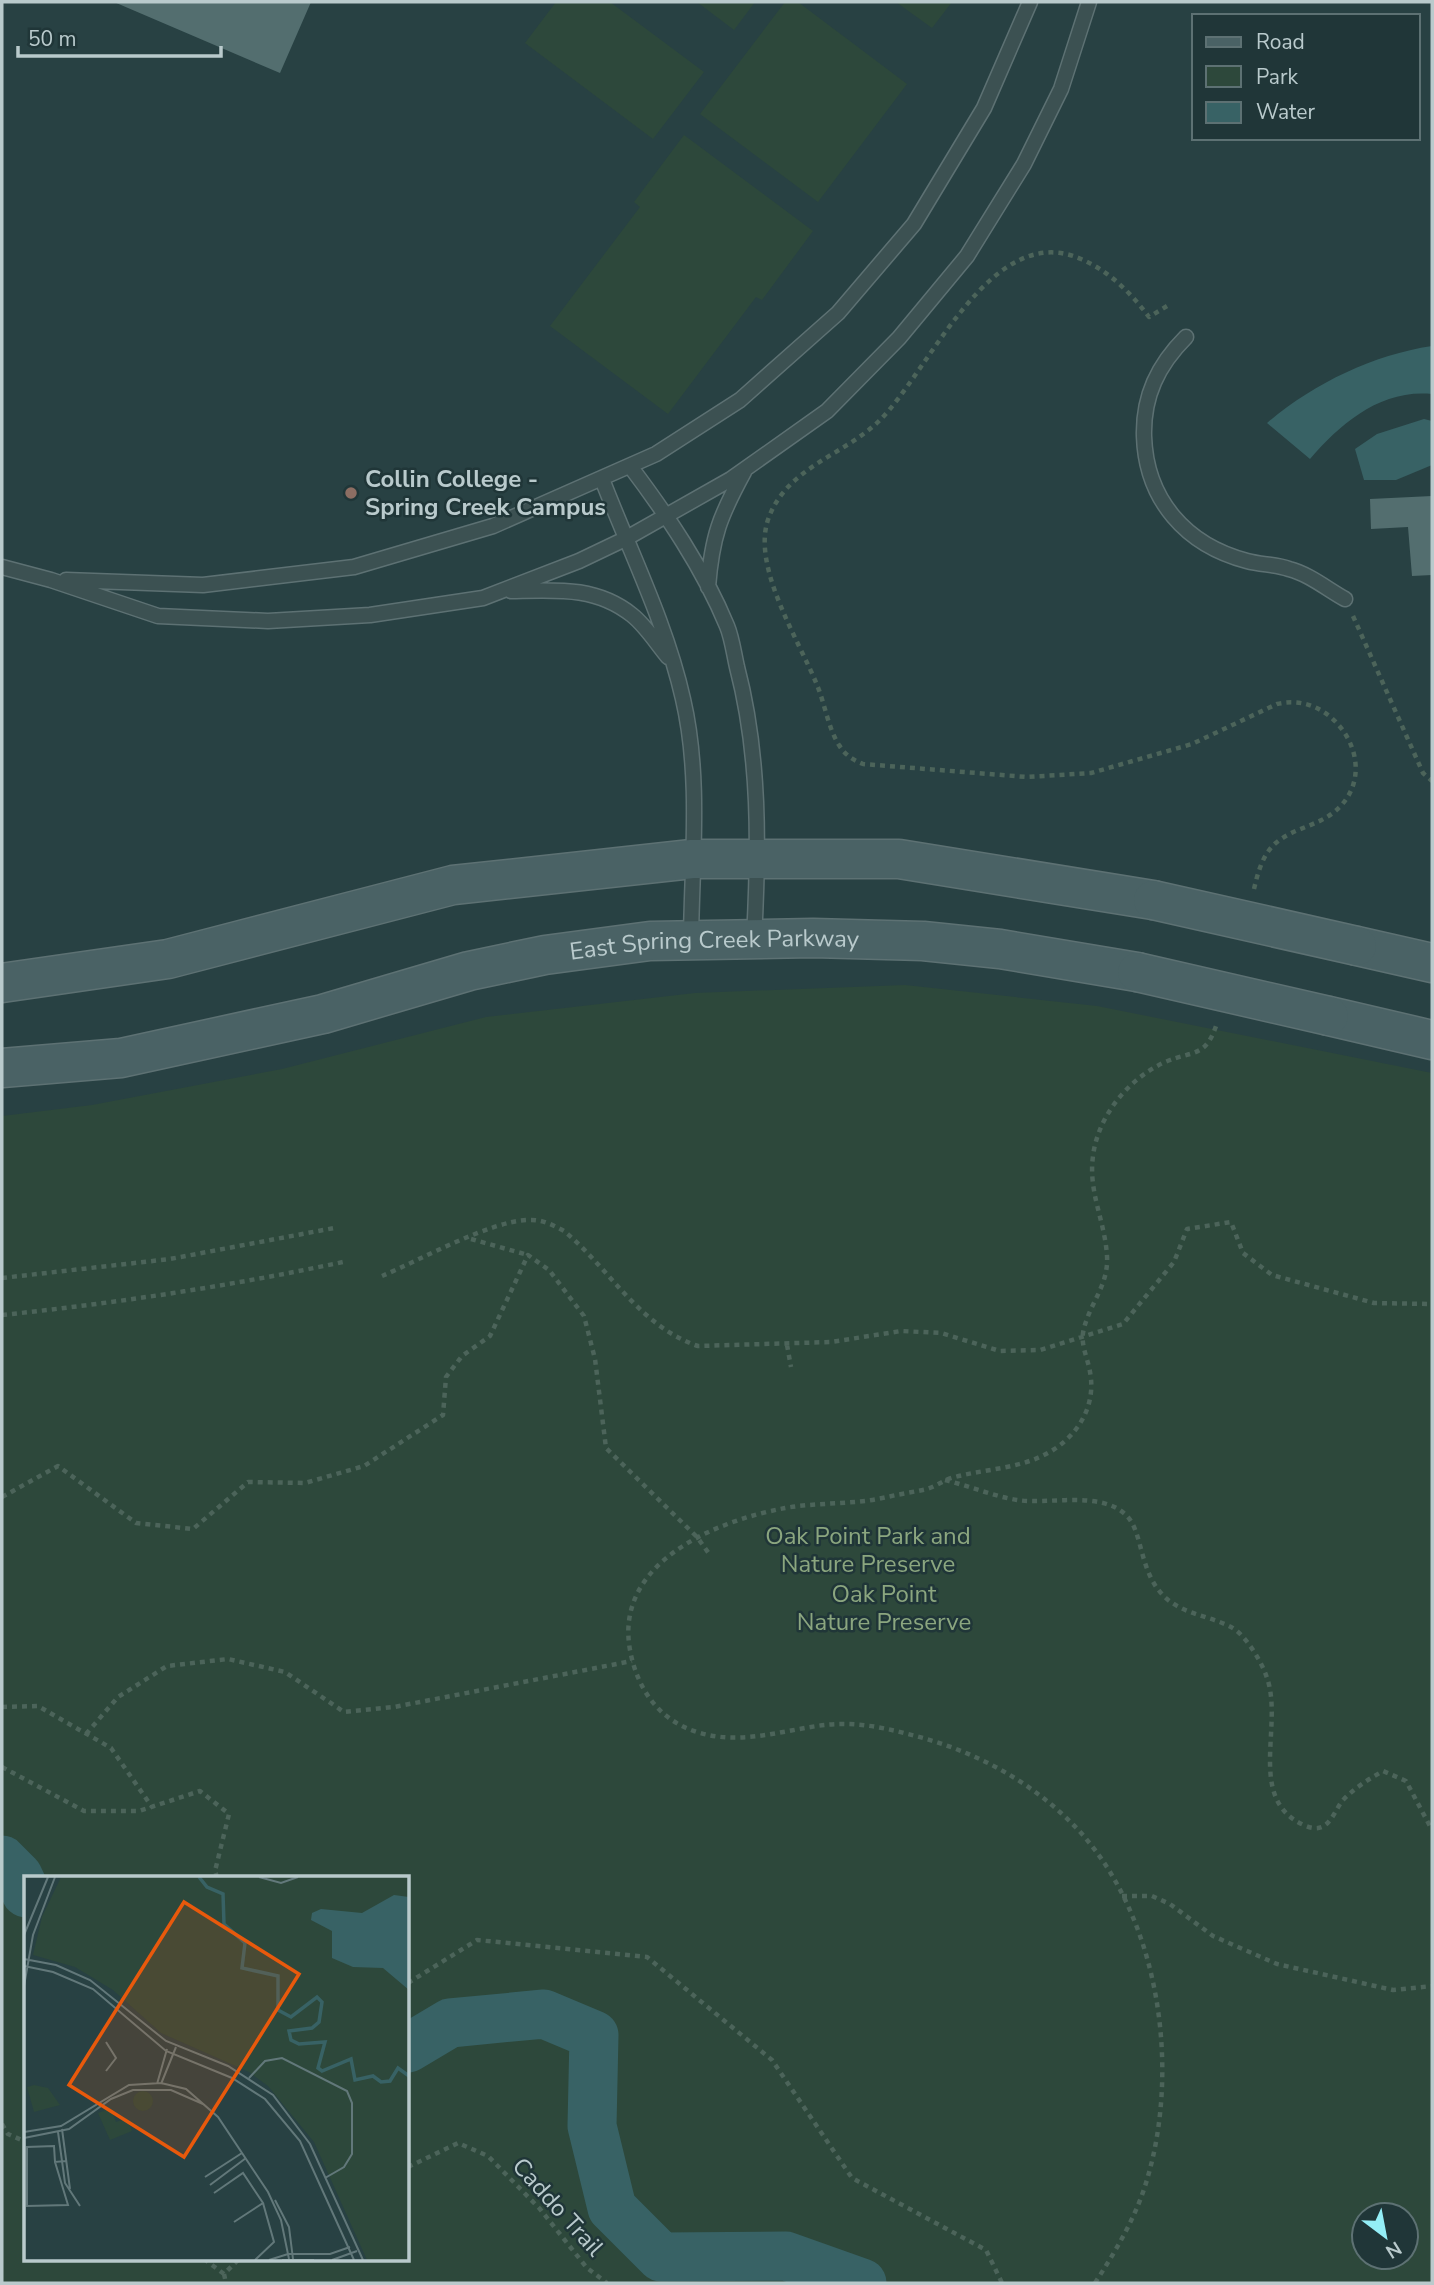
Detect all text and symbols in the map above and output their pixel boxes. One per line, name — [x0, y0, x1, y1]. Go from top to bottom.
scale bar — [18, 14, 220, 58]
legend — [1192, 14, 1420, 140]
text: 50 m — [28, 25, 77, 53]
text: Road — [1256, 28, 1305, 56]
text: Park — [1256, 63, 1298, 91]
text: Water — [1256, 98, 1315, 126]
place label: Collin College - Spring Creek Campus — [365, 463, 606, 523]
marker: Collin College - Spring Creek Campus — [343, 485, 359, 501]
street label: East Spring Creek Parkway — [568, 922, 860, 968]
park label: Oak Point Park and Nature Preserve — [765, 1520, 971, 1580]
park label: Oak Point Nature Preserve — [797, 1578, 971, 1638]
inset map — [24, 1876, 410, 2260]
street label: Caddo Trail — [505, 2151, 611, 2263]
north arrow — [1350, 2201, 1420, 2271]
text: N — [1381, 2235, 1406, 2264]

